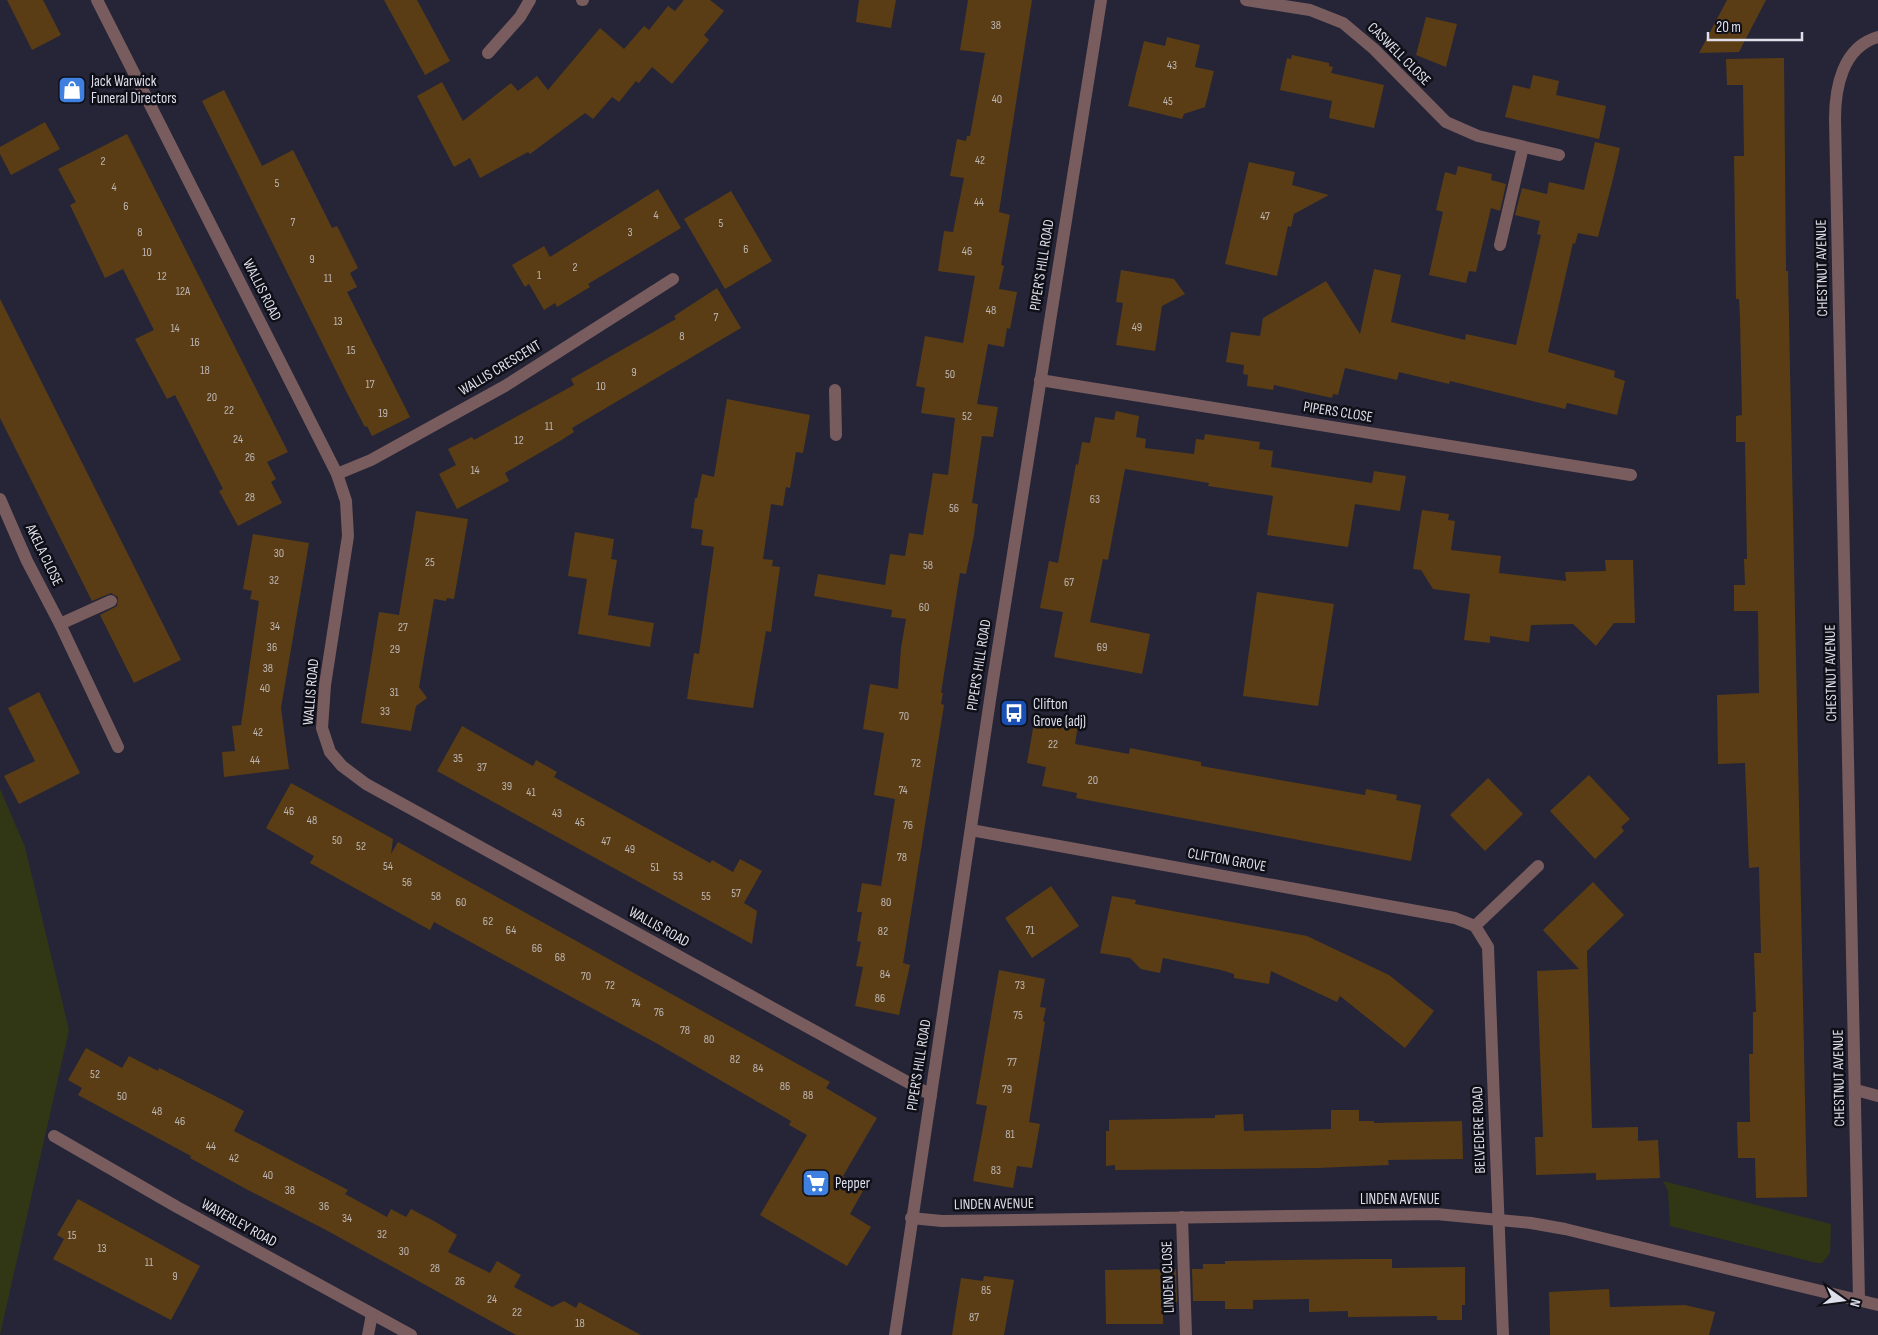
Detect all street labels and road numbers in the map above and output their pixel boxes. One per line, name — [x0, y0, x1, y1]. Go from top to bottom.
street label: CASWELL CLOSE — [1363, 18, 1435, 90]
street label: PIPER'S HILL ROAD — [1025, 218, 1059, 312]
street label: CHESTNUT AVENUE — [1812, 219, 1832, 317]
street label: WALLIS ROAD — [238, 256, 286, 324]
street label: WALLIS CRESCENT — [455, 336, 545, 400]
street label: PIPERS CLOSE — [1302, 397, 1374, 427]
street label: AKELA CLOSE — [20, 520, 67, 589]
street label: PIPER'S HILL ROAD — [962, 618, 996, 712]
street label: CHESTNUT AVENUE — [1821, 624, 1841, 722]
street label: WALLIS ROAD — [299, 658, 323, 726]
street label: CLIFTON GROVE — [1186, 844, 1268, 876]
street label: WALLIS ROAD — [625, 903, 693, 951]
street label: PIPER'S HILL ROAD — [902, 1018, 936, 1112]
street label: CHESTNUT AVENUE — [1829, 1029, 1849, 1127]
street label: BELVEDERE ROAD — [1468, 1086, 1490, 1174]
street label: LINDEN AVENUE — [1360, 1190, 1440, 1209]
street label: WAVERLEY ROAD — [198, 1194, 280, 1252]
street label: LINDEN AVENUE — [954, 1194, 1034, 1214]
street label: LINDEN CLOSE — [1157, 1241, 1179, 1313]

